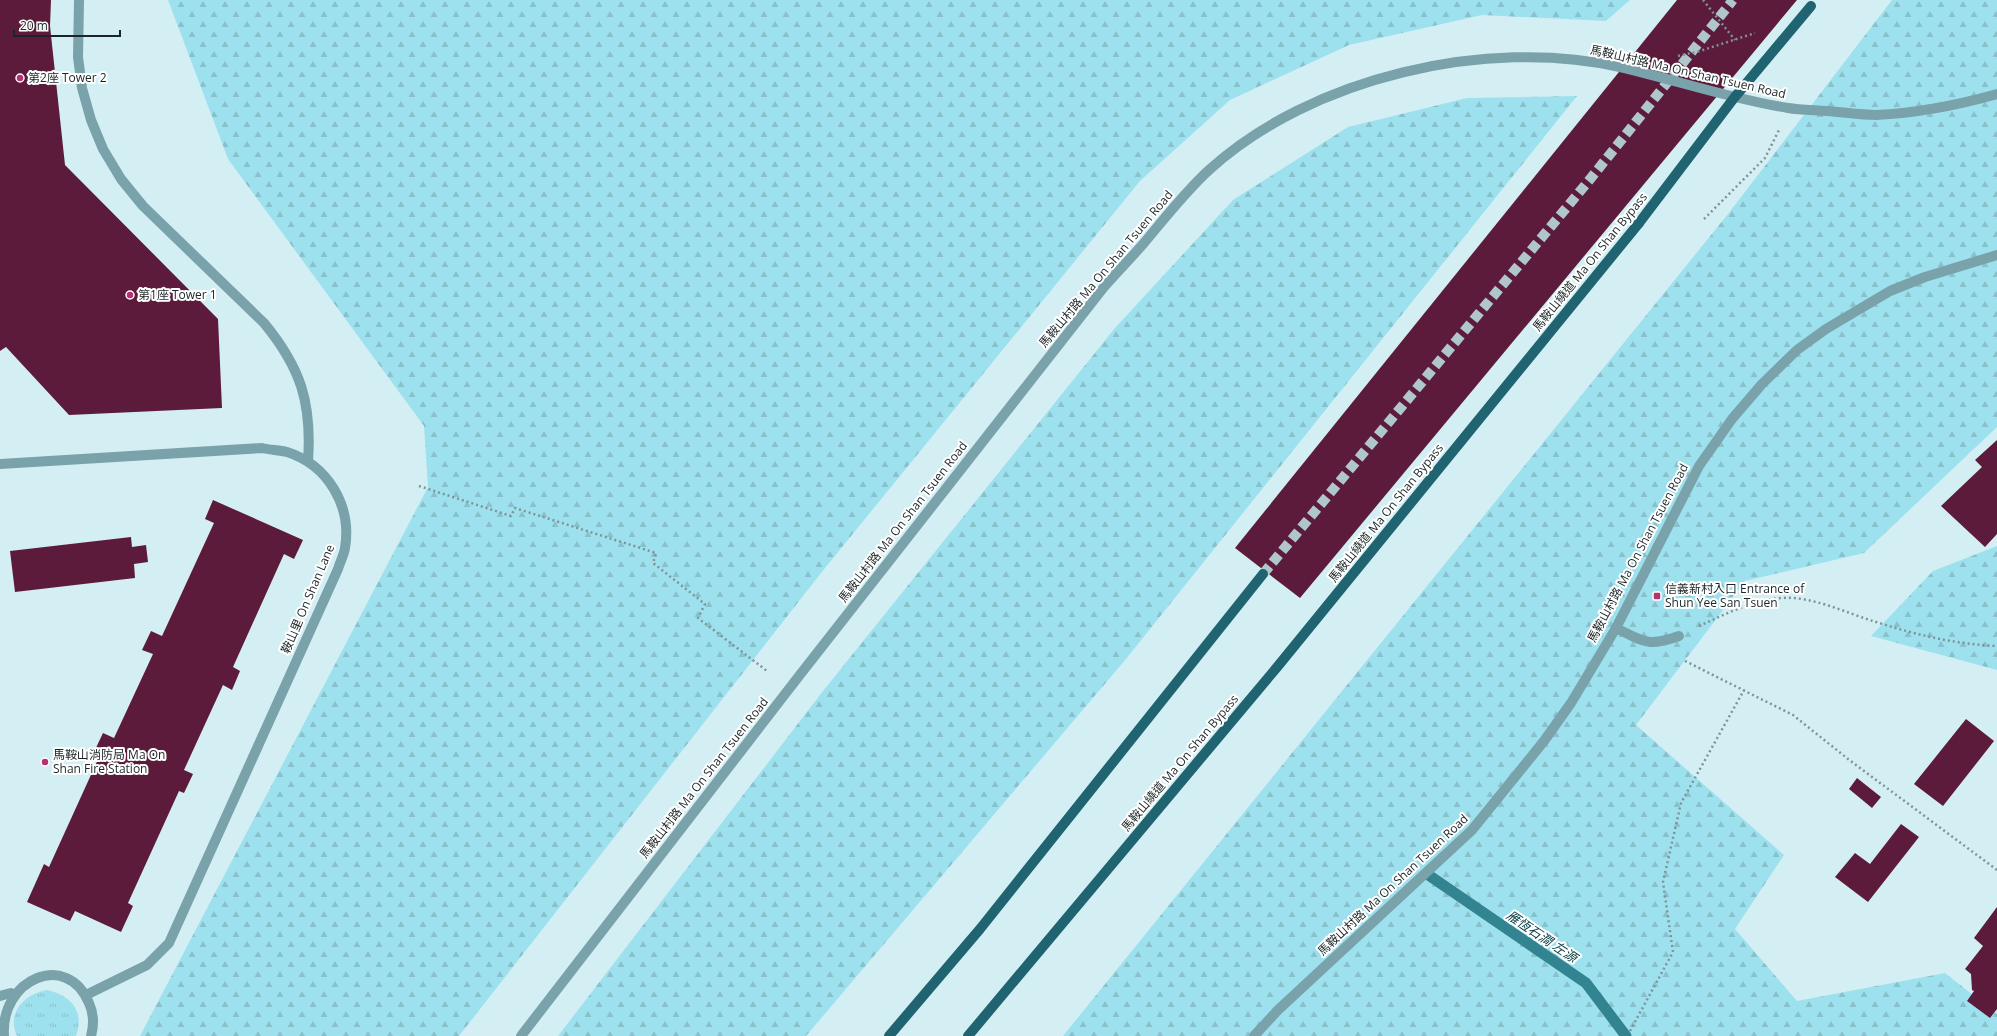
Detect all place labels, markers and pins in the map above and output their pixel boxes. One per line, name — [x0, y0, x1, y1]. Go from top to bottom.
place label: 第2座 Tower 2 — [28, 69, 107, 86]
marker: 第2座 Tower 2 — [15, 73, 25, 83]
place label: 第1座 Tower 1 — [138, 286, 217, 303]
marker: 第1座 Tower 1 — [125, 290, 135, 300]
place label: 信義新村入口 Entrance of Shun Yee San Tsuen — [1665, 580, 1805, 611]
marker: 信義新村入口 Entrance of Shun Yee San Tsuen — [1652, 591, 1662, 601]
place label: 馬鞍山消防局 Ma On Shan Fire Station — [53, 746, 165, 777]
marker: 馬鞍山消防局 Ma On Shan Fire Station — [40, 757, 50, 767]

